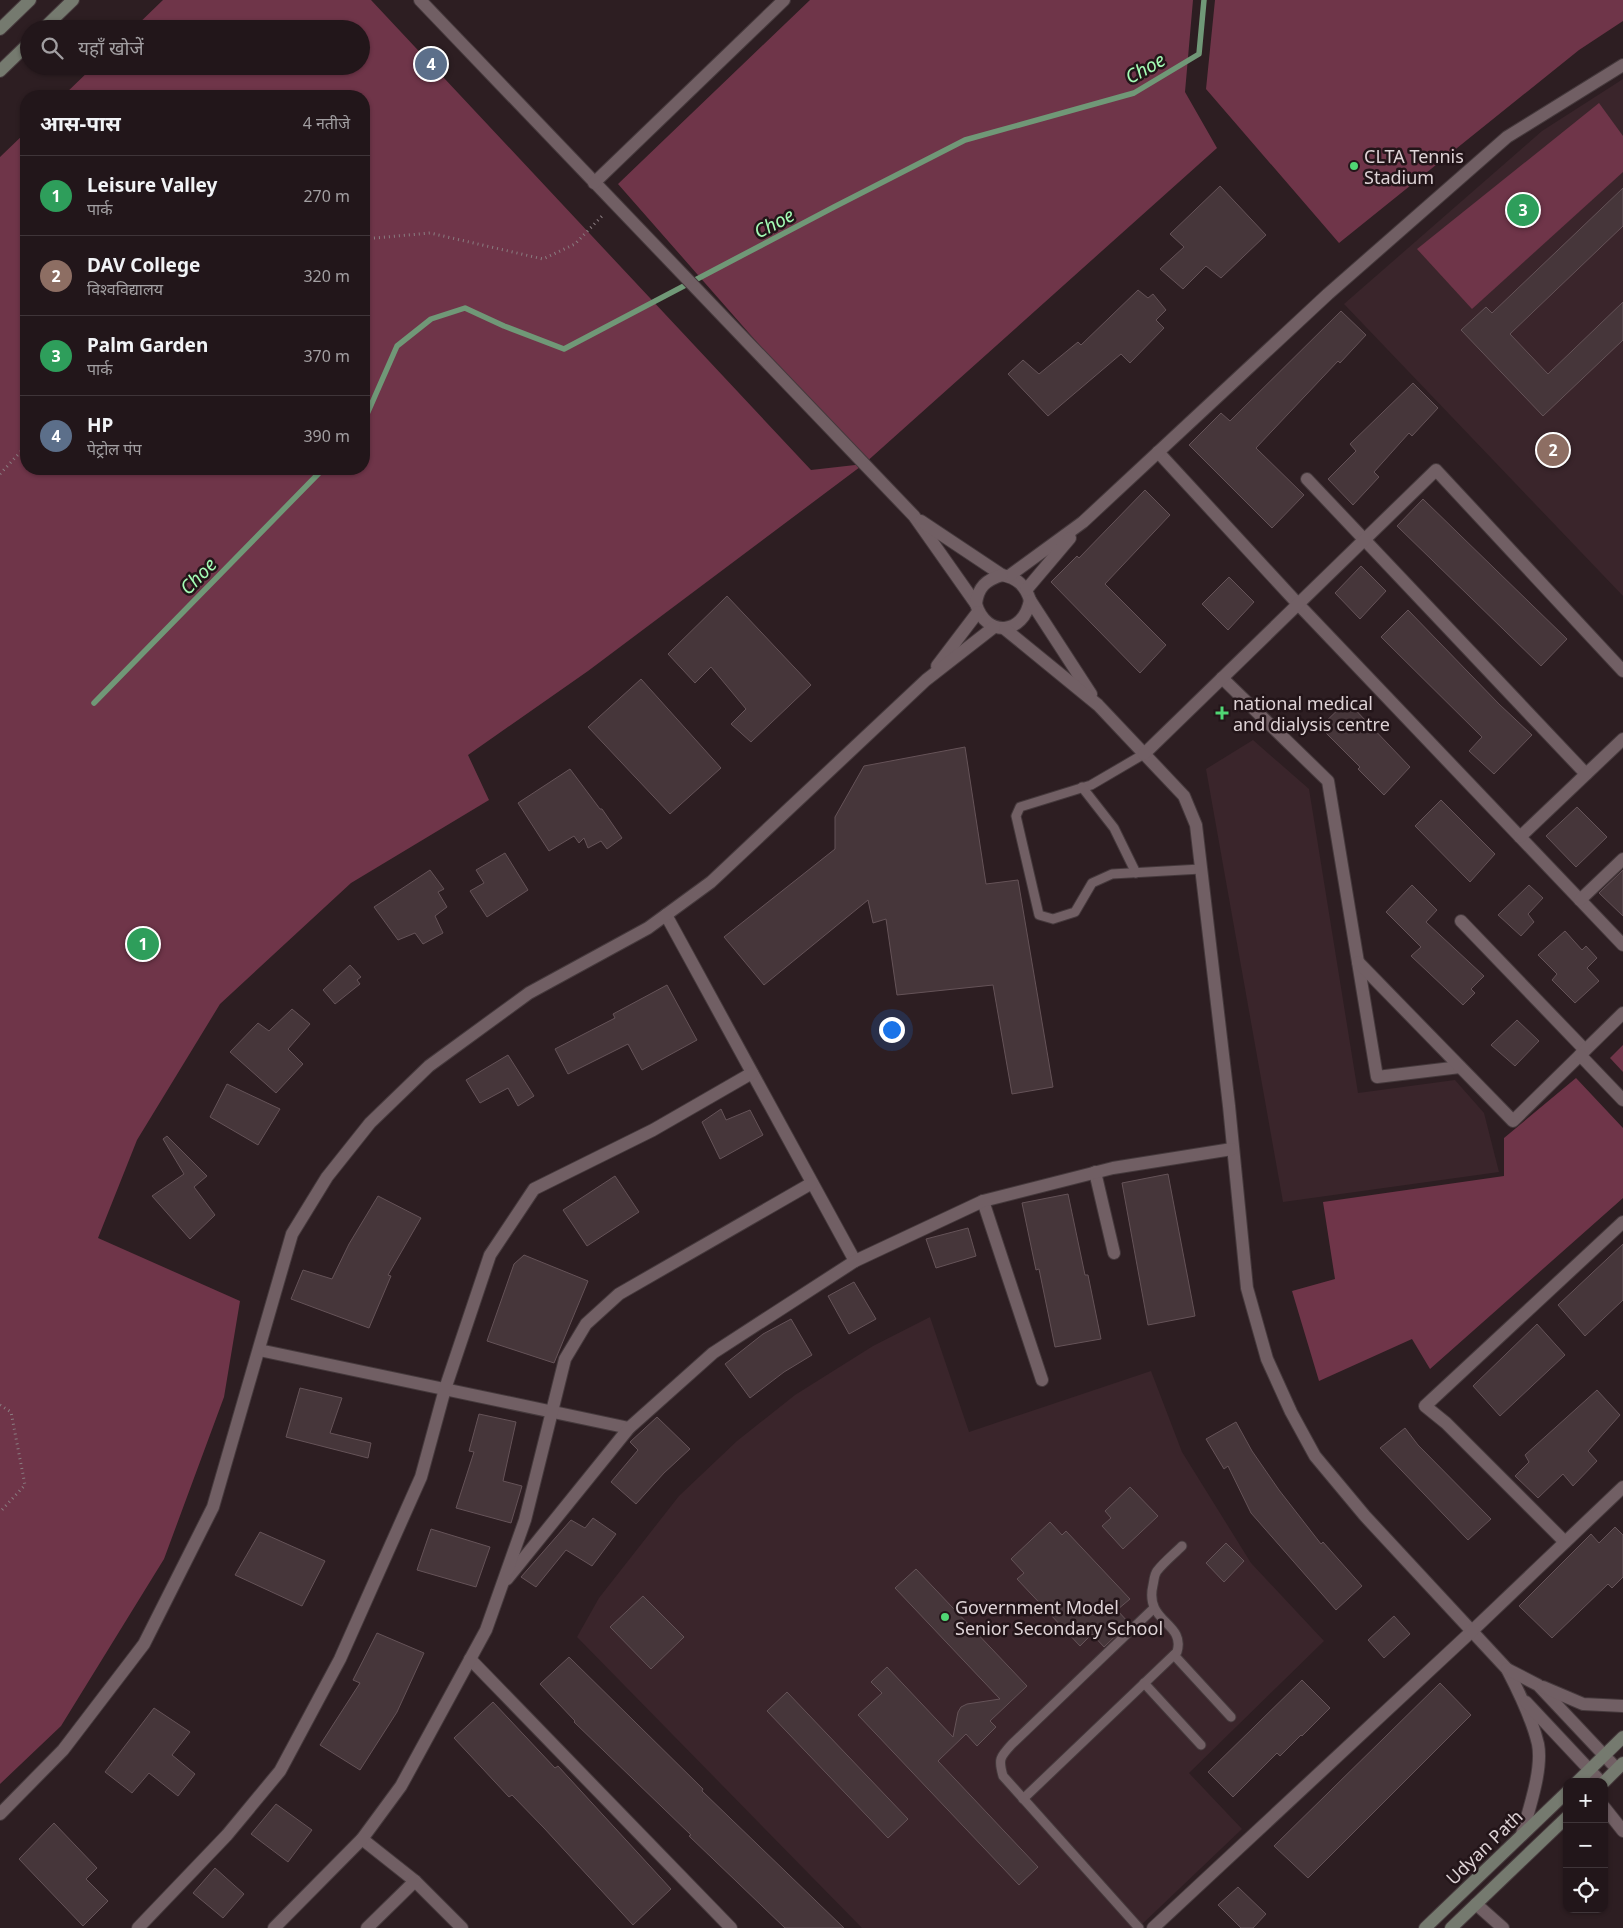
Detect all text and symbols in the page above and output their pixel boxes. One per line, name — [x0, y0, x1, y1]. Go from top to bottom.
search box — [20, 20, 370, 75]
icon: search — [38, 34, 66, 62]
text: यहाँ खोजें — [78, 35, 144, 61]
pin: 4 — [415, 45, 447, 83]
water label: Choe — [1120, 46, 1170, 90]
text: आस-पास — [40, 109, 121, 137]
text: 4 नतीजे — [303, 112, 350, 134]
place label: CLTA Tennis Stadium — [1364, 144, 1464, 189]
marker: CLTA Tennis Stadium — [1348, 160, 1360, 172]
text: Leisure Valley — [87, 172, 217, 198]
text: 1 — [51, 185, 61, 207]
text: 270 m — [303, 185, 350, 207]
pin: 3 — [1507, 191, 1539, 229]
text: पार्क — [87, 198, 113, 220]
water label: Choe — [749, 202, 799, 244]
text: DAV College — [87, 252, 200, 278]
text: 2 — [51, 265, 61, 287]
text: 320 m — [303, 265, 350, 287]
text: विश्वविद्यालय — [87, 278, 163, 300]
text: Palm Garden — [87, 332, 208, 358]
text: 3 — [51, 345, 61, 367]
text: 370 m — [303, 345, 350, 367]
text: पार्क — [87, 358, 113, 380]
text: HP — [87, 412, 113, 438]
text: 4 — [51, 425, 61, 447]
text: 390 m — [303, 425, 350, 447]
pin: 2 — [1537, 431, 1569, 469]
text: पेट्रोल पंप — [87, 438, 141, 460]
water label: Choe — [174, 552, 222, 600]
place label: national medical and dialysis centre — [1233, 691, 1390, 736]
marker: national medical and dialysis centre — [1215, 706, 1229, 720]
pin: 1 — [127, 925, 159, 963]
your location — [879, 1017, 905, 1043]
place label: Government Model Senior Secondary School — [955, 1595, 1163, 1640]
marker: Government Model Senior Secondary School — [939, 1611, 951, 1623]
map controls — [1563, 1778, 1608, 1913]
button: + — [1563, 1778, 1608, 1823]
street label: Udyan Path — [1440, 1804, 1528, 1890]
button: − — [1563, 1823, 1608, 1868]
button: locate — [1563, 1868, 1608, 1913]

